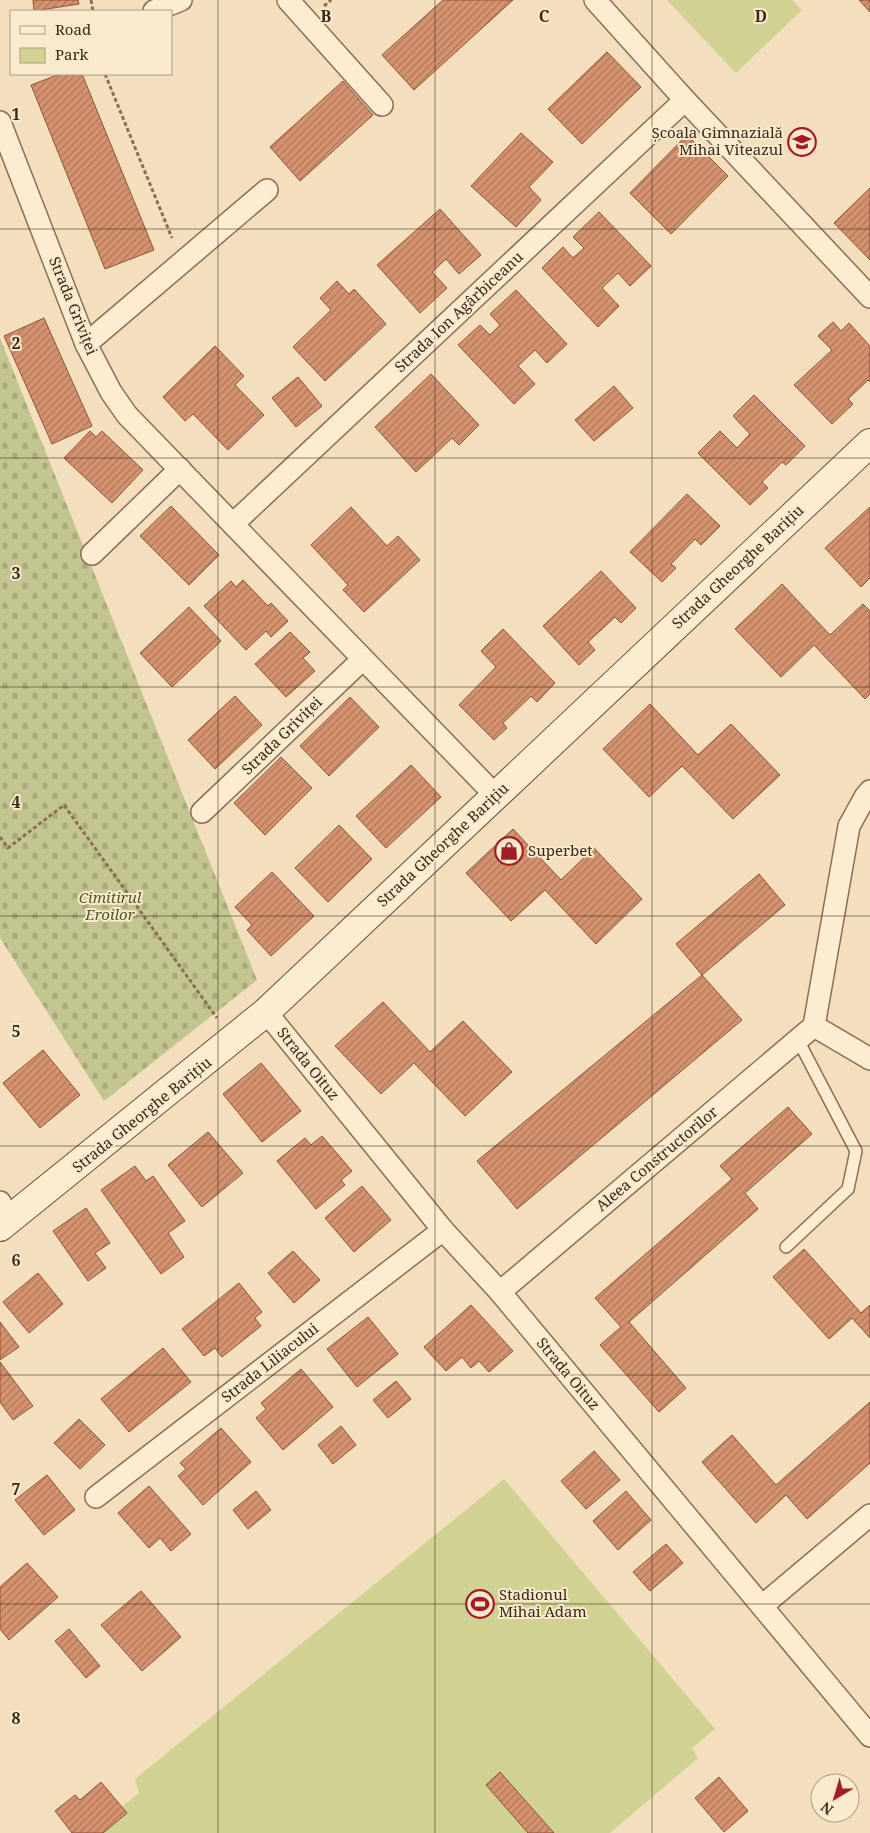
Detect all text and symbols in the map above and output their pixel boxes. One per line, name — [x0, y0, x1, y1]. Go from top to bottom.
text: B — [321, 5, 332, 27]
text: C — [539, 5, 550, 27]
text: D — [755, 5, 767, 27]
legend — [10, 10, 172, 75]
text: Road — [55, 19, 91, 39]
text: Park — [55, 44, 89, 64]
text: 1 — [11, 103, 21, 125]
place label: Școala Gimnazială Mihai Viteazul — [652, 122, 783, 159]
school or university icon: Școala Gimnazială Mihai Viteazul — [787, 127, 817, 157]
street label: Strada Ion Agârbiceanu — [390, 246, 527, 376]
street label: Strada Griviței — [45, 253, 103, 358]
text: 2 — [11, 332, 21, 354]
street label: Strada Gheorghe Barițiu — [667, 499, 808, 633]
text: 3 — [11, 562, 21, 584]
street label: Strada Griviței — [237, 692, 326, 779]
street label: Strada Gheorghe Barițiu — [372, 777, 513, 911]
text: 4 — [11, 791, 21, 813]
shop icon: Superbet — [494, 836, 524, 866]
place label: Superbet — [528, 840, 593, 860]
park label: Cimitirul Eroilor — [79, 887, 142, 924]
text: 5 — [11, 1020, 21, 1042]
street label: Strada Oituz — [273, 1023, 344, 1104]
street label: Strada Gheorghe Barițiu — [68, 1052, 215, 1177]
street label: Aleea Constructorilor — [591, 1101, 722, 1215]
text: 6 — [11, 1249, 21, 1271]
street label: Strada Liliacului — [217, 1318, 322, 1406]
street label: Strada Oituz — [533, 1333, 605, 1414]
text: 7 — [11, 1478, 21, 1500]
place label: Stadionul Mihai Adam — [499, 1584, 587, 1621]
sports icon: Stadionul Mihai Adam — [465, 1589, 495, 1619]
text: 8 — [11, 1707, 21, 1729]
north arrow — [810, 1773, 860, 1823]
text: N — [816, 1798, 837, 1820]

